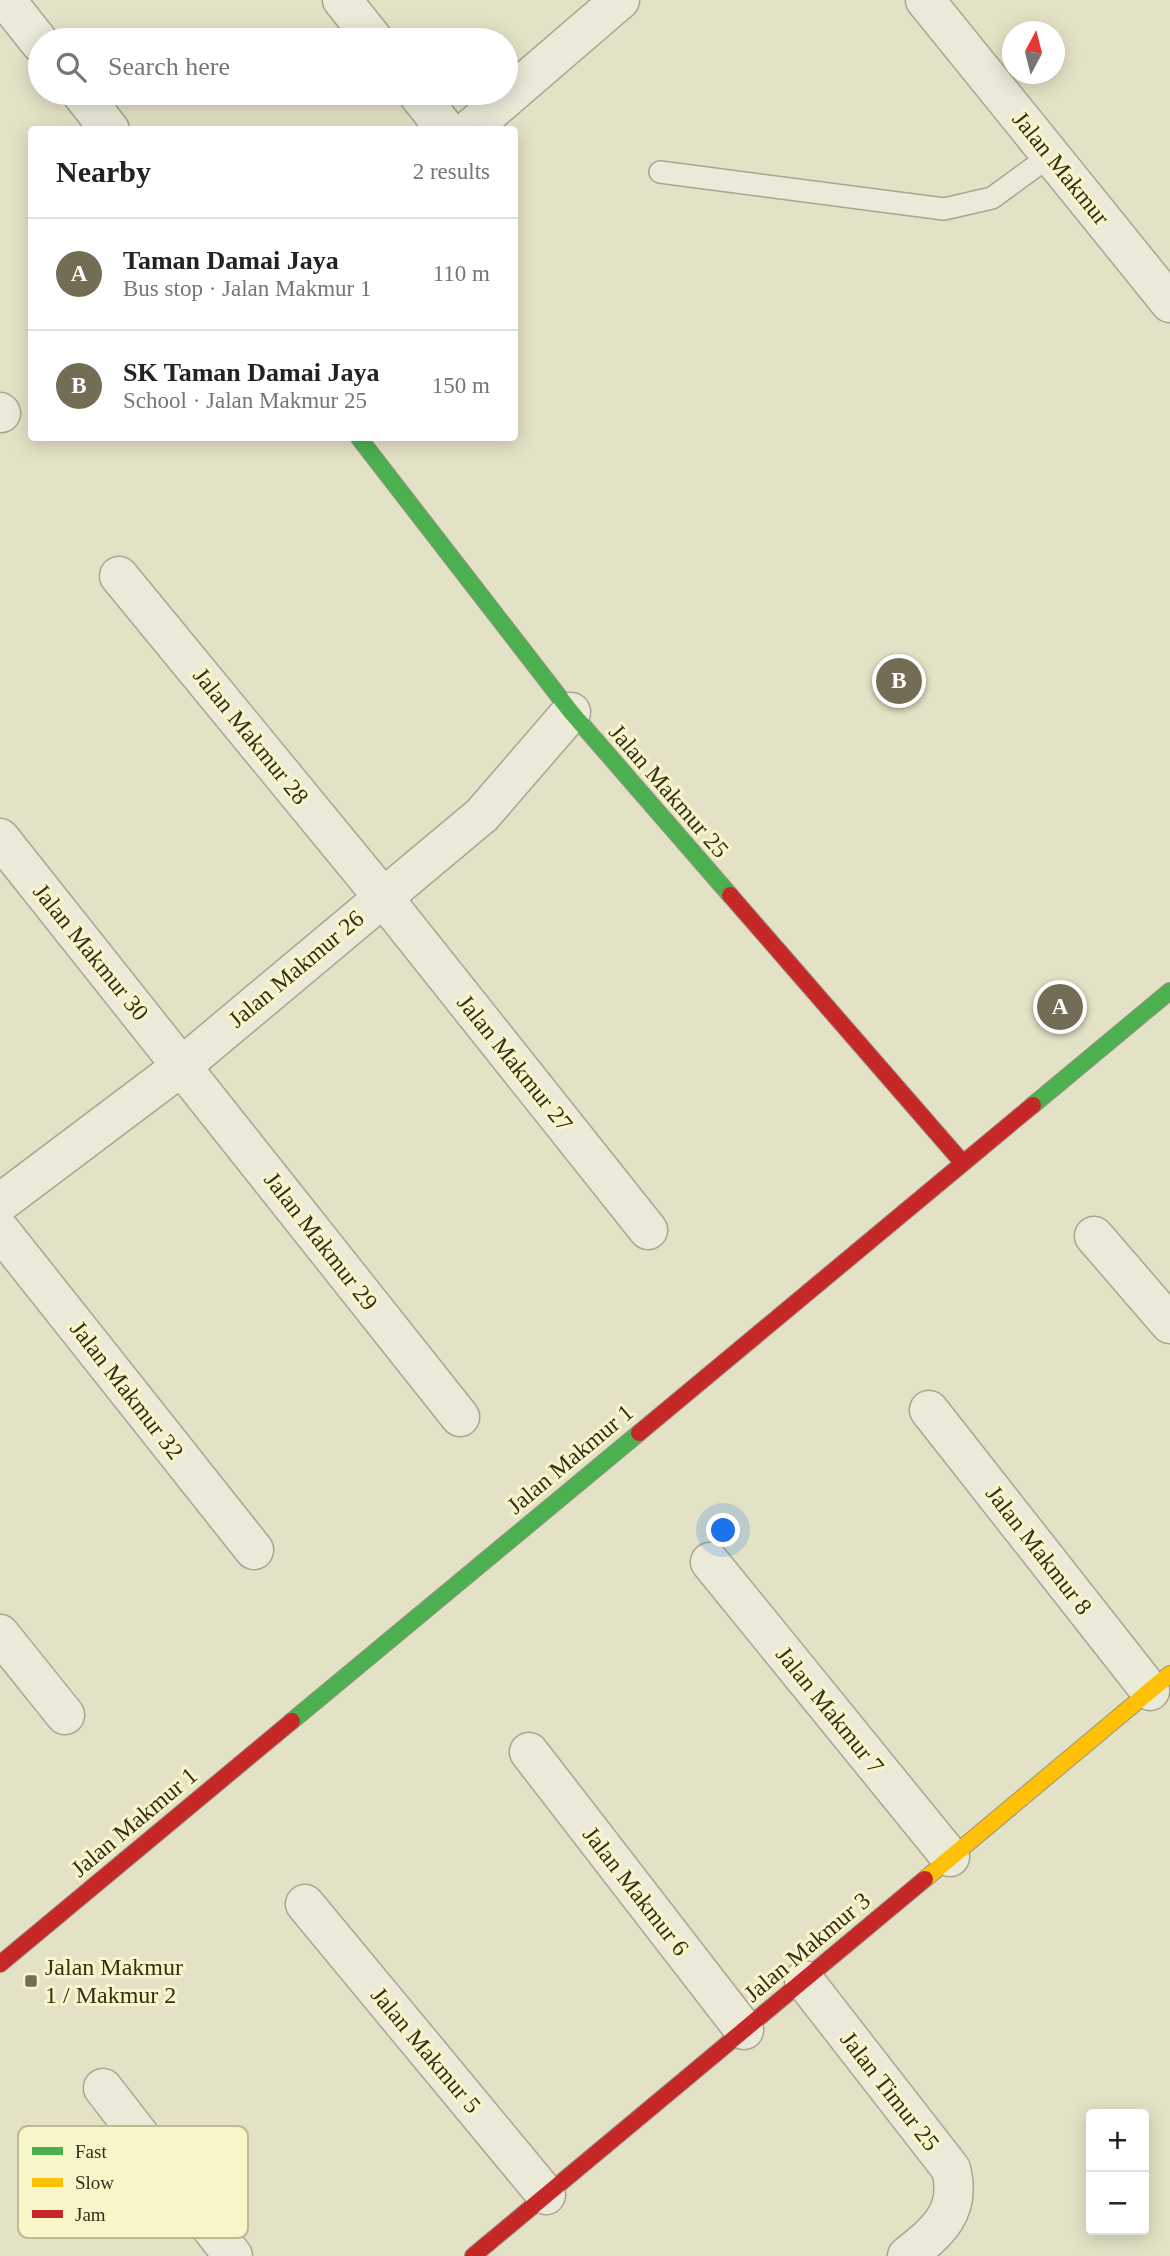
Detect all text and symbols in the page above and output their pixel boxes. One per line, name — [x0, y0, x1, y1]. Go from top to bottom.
north arrow — [1002, 21, 1065, 84]
search box — [28, 28, 518, 105]
icon: search — [52, 48, 90, 86]
text: Search here — [108, 52, 230, 81]
street label: Jalan Makmur — [1007, 106, 1115, 230]
text: Nearby — [56, 155, 151, 188]
text: 2 results — [413, 159, 490, 184]
text: Taman Damai Jaya — [123, 246, 339, 275]
text: A — [71, 261, 87, 286]
text: 110 m — [433, 261, 490, 286]
text: Bus stop · Jalan Makmur 1 — [123, 276, 372, 301]
text: SK Taman Damai Jaya — [123, 358, 379, 387]
text: B — [71, 373, 87, 398]
text: 150 m — [432, 373, 490, 398]
text: School · Jalan Makmur 25 — [123, 388, 367, 413]
pin: B — [876, 655, 922, 707]
street label: Jalan Makmur 28 — [188, 663, 314, 809]
street label: Jalan Makmur 25 — [604, 719, 734, 863]
street label: Jalan Makmur 30 — [28, 879, 154, 1025]
street label: Jalan Makmur 26 — [223, 905, 369, 1033]
pin: A — [1037, 981, 1083, 1033]
street label: Jalan Makmur 27 — [452, 990, 578, 1136]
street label: Jalan Makmur 29 — [259, 1167, 383, 1315]
street label: Jalan Makmur 32 — [65, 1316, 189, 1464]
street label: Jalan Makmur 1 — [502, 1399, 638, 1519]
street label: Jalan Makmur 8 — [981, 1481, 1097, 1619]
your location — [706, 1513, 740, 1547]
street label: Jalan Makmur 7 — [771, 1641, 889, 1779]
street label: Jalan Makmur 1 — [66, 1762, 202, 1882]
street label: Jalan Makmur 6 — [578, 1822, 694, 1960]
street label: Jalan Makmur 3 — [739, 1887, 875, 2007]
place label: Jalan Makmur 1 / Makmur 2 — [45, 1954, 183, 2008]
marker: Jalan Makmur 1 / Makmur 2 — [23, 1973, 39, 1989]
street label: Jalan Makmur 5 — [366, 1982, 486, 2118]
street label: Jalan Timur 25 — [835, 2026, 945, 2156]
map controls — [1086, 2109, 1149, 2235]
button: + — [1086, 2109, 1149, 2172]
legend — [18, 2126, 248, 2238]
text: Fast — [75, 2141, 107, 2162]
text: Slow — [75, 2172, 114, 2193]
button: − — [1086, 2172, 1149, 2235]
text: Jam — [75, 2204, 106, 2225]

